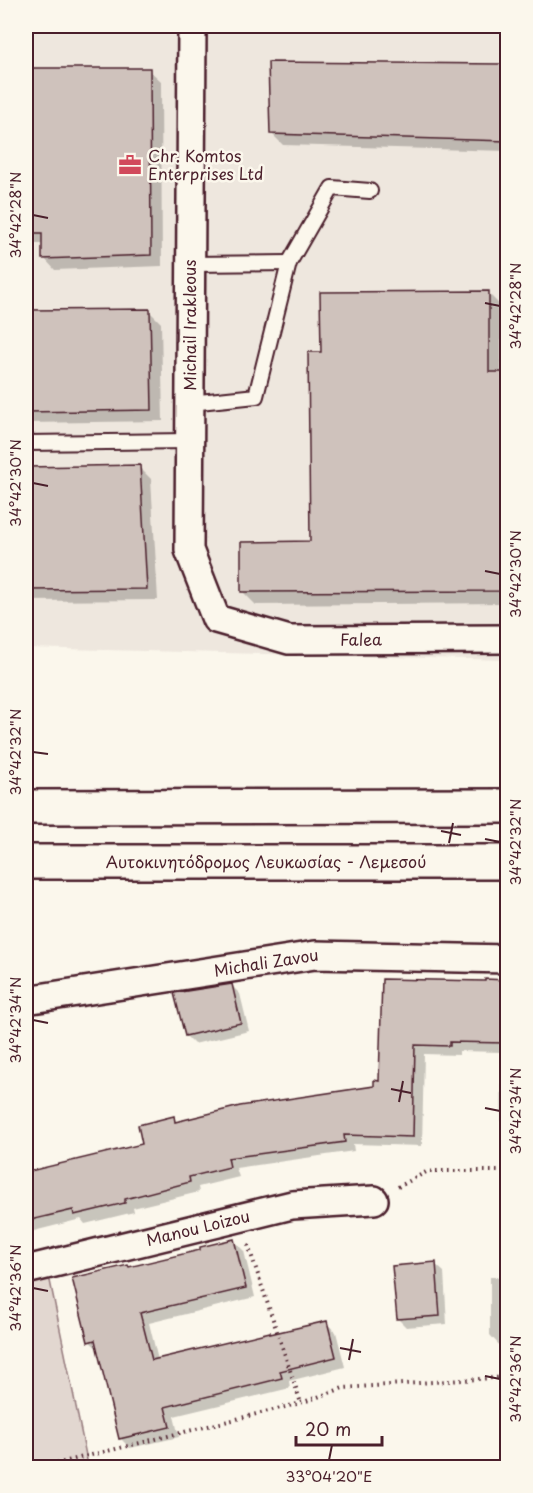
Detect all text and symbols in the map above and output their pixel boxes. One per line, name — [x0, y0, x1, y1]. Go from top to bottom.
place label: Chr. Komtos Enterprises Ltd — [148, 143, 263, 185]
office icon: Chr. Komtos Enterprises Ltd — [117, 152, 143, 178]
text: 34°42'28"N — [3, 171, 26, 259]
street label: Michail Irakleous — [177, 259, 201, 391]
text: 34°42'28"N — [503, 262, 526, 350]
text: 34°42'30"N — [3, 439, 26, 527]
text: 34°42'30"N — [503, 530, 526, 618]
street label: Falea — [340, 627, 382, 651]
text: 34°42'32"N — [3, 708, 26, 796]
text: 34°42'32"N — [503, 798, 526, 886]
street label: Αυτοκινητόδρομος Λευκωσίας - Λεμεσού — [106, 849, 426, 873]
street label: Michali Zavou — [212, 942, 320, 982]
text: 34°42'34"N — [3, 977, 26, 1063]
text: 34°42'34"N — [503, 1068, 526, 1154]
street label: Manou Loizou — [143, 1203, 252, 1251]
text: 34°42'36"N — [3, 1244, 26, 1332]
text: 34°42'36"N — [503, 1335, 526, 1423]
scale bar — [296, 1409, 382, 1447]
text: 20 m — [305, 1415, 351, 1442]
text: 33°04'20"E — [286, 1464, 372, 1487]

